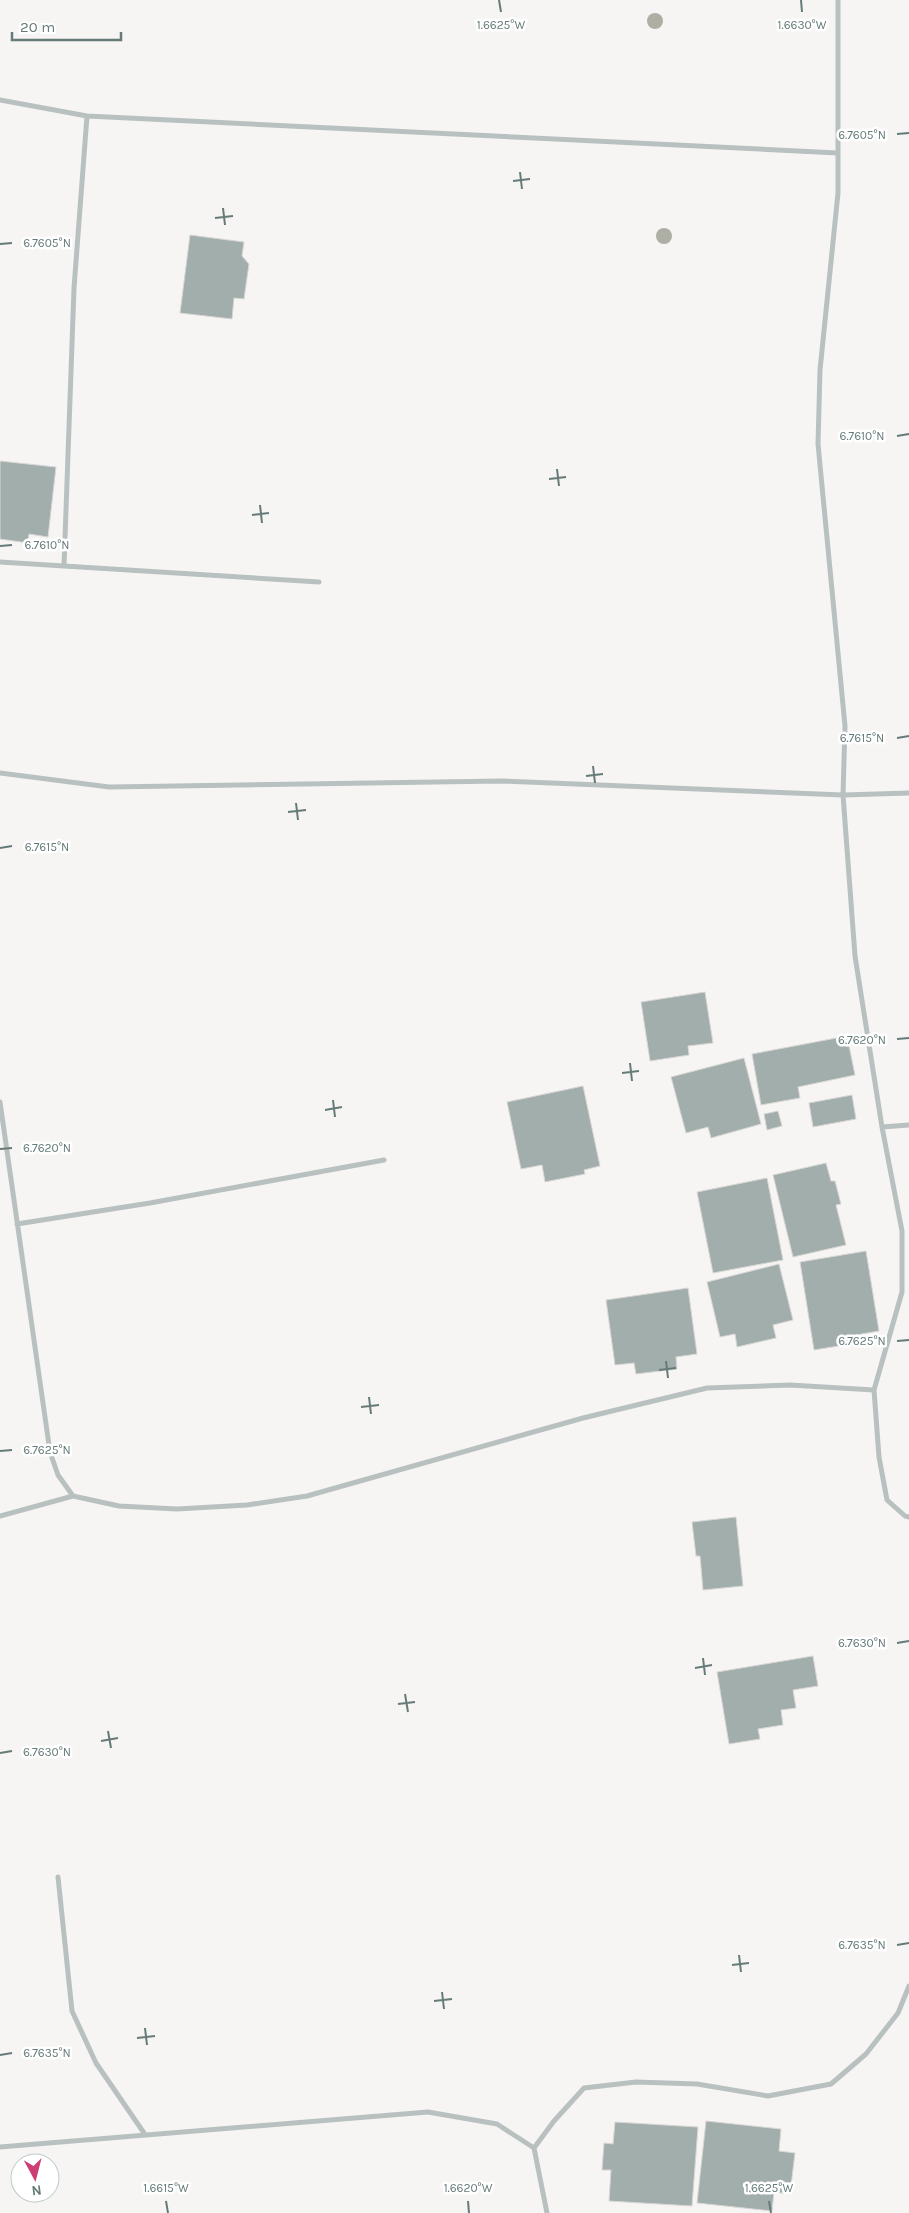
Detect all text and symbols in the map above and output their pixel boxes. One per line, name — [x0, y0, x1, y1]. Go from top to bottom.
scale bar — [12, 10, 121, 42]
text: 20 m — [20, 18, 55, 36]
text: 1.6625°W — [477, 18, 525, 32]
text: 1.6630°W — [778, 18, 827, 32]
text: 6.7605°N — [838, 128, 886, 142]
text: 6.7605°N — [23, 236, 71, 250]
text: 6.7610°N — [840, 429, 884, 443]
text: 6.7610°N — [25, 538, 69, 552]
text: 6.7615°N — [840, 731, 884, 745]
text: 6.7615°N — [25, 840, 69, 854]
text: 6.7620°N — [838, 1033, 886, 1047]
text: 6.7620°N — [23, 1141, 71, 1155]
text: 6.7625°N — [838, 1334, 886, 1348]
text: 6.7625°N — [23, 1443, 71, 1457]
text: 6.7630°N — [838, 1636, 886, 1650]
text: 6.7630°N — [23, 1745, 71, 1759]
text: 6.7635°N — [838, 1938, 886, 1952]
text: 6.7635°N — [23, 2046, 71, 2060]
north arrow — [10, 2153, 60, 2203]
text: N — [31, 2181, 43, 2199]
text: 1.6615°W — [143, 2181, 189, 2195]
text: 1.6620°W — [444, 2181, 493, 2195]
text: 1.6625°W — [745, 2181, 793, 2195]

